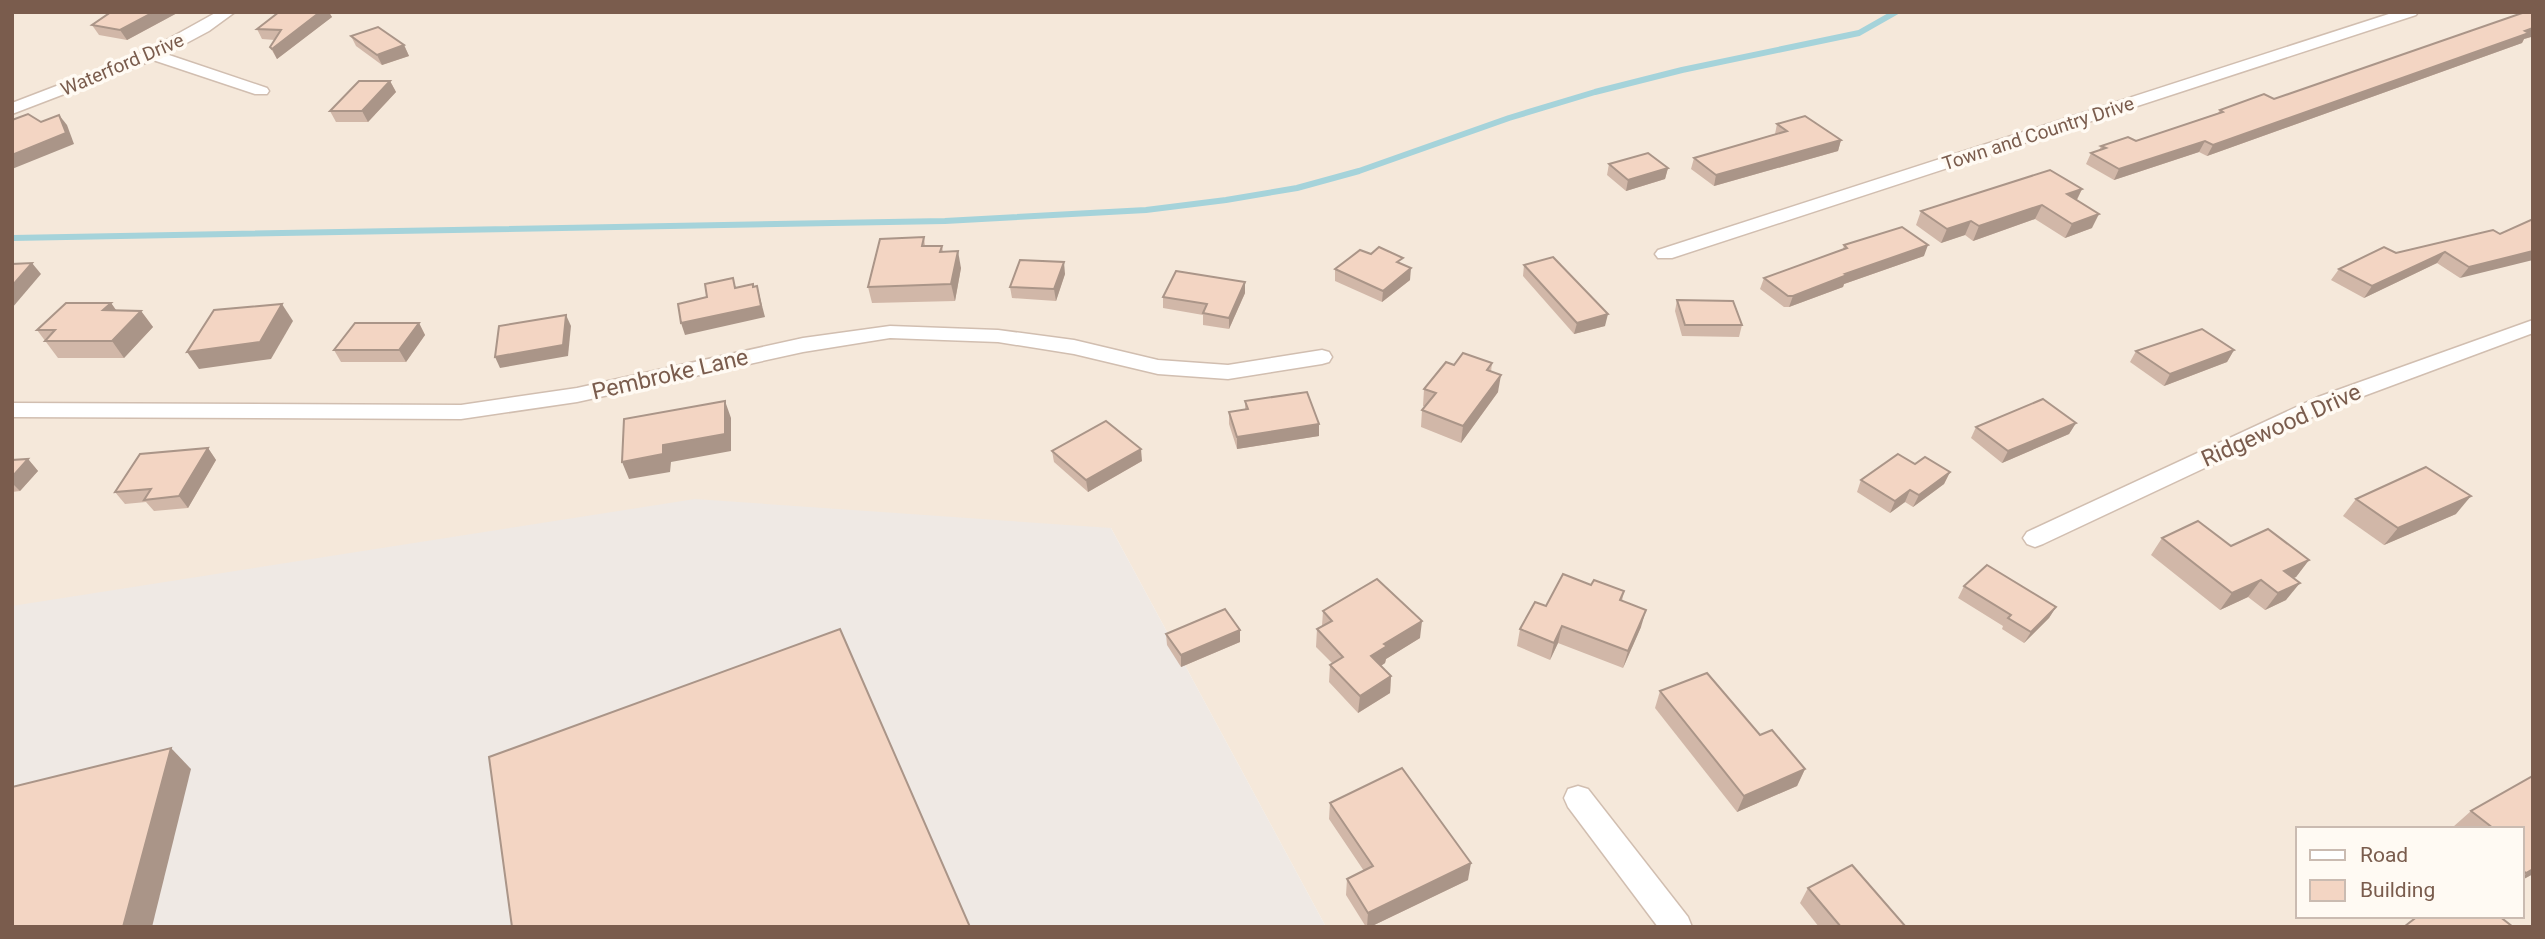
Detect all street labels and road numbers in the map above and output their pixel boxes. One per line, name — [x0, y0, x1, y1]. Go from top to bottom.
street label: Waterford Drive — [57, 28, 187, 101]
street label: Town and Country Drive — [1939, 92, 2137, 175]
street label: Pembroke Lane — [589, 343, 751, 406]
street label: Ridgewood Drive — [2197, 378, 2365, 473]

